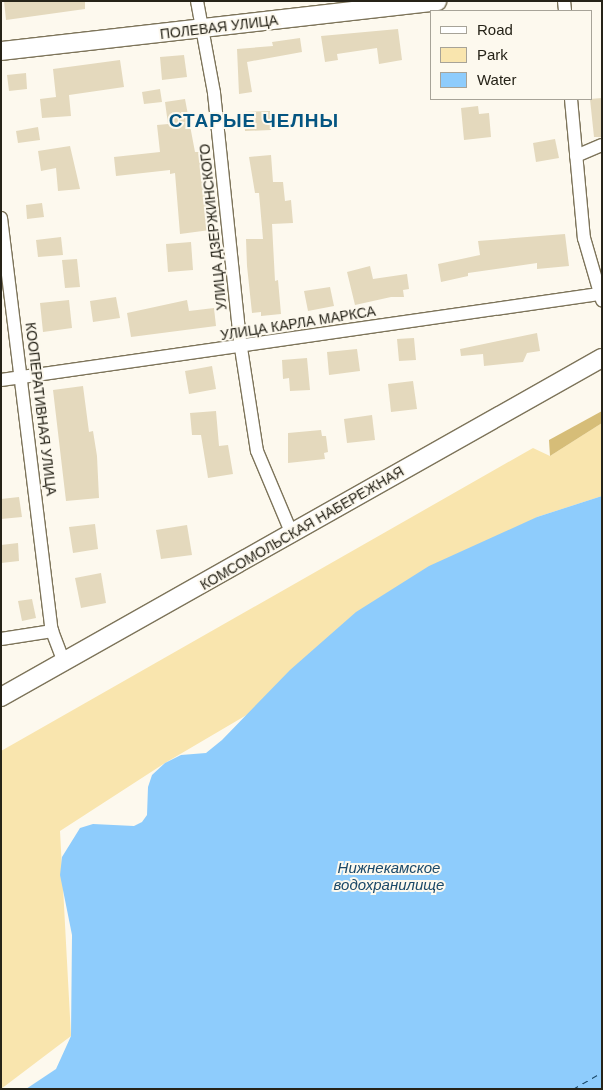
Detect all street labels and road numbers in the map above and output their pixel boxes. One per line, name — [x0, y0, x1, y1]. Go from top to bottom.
street label: ПОЛЕВАЯ УЛИЦА — [159, 11, 279, 43]
street label: УЛИЦА ДЗЕРЖИНСКОГО — [196, 143, 230, 311]
street label: УЛИЦА КАРЛА МАРКСА — [219, 302, 377, 344]
street label: КООПЕРАТИВНАЯ УЛИЦА — [22, 321, 60, 497]
street label: КОМСОМОЛЬСКАЯ НАБЕРЕЖНАЯ — [197, 463, 407, 593]

